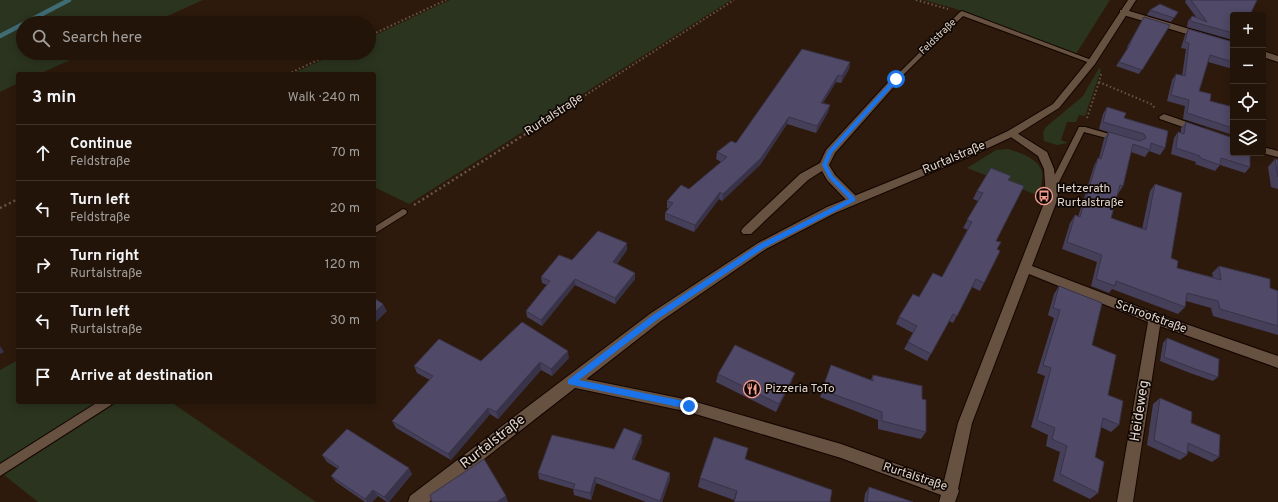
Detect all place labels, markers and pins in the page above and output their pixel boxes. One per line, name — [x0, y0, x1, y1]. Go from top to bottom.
place label: Hetzerath Rurtalstraße — [1057, 181, 1124, 211]
bus stop icon: Hetzerath Rurtalstraße — [1034, 186, 1054, 206]
restaurant icon: Pizzeria ToTo — [742, 379, 762, 399]
place label: Pizzeria ToTo — [765, 381, 835, 397]

